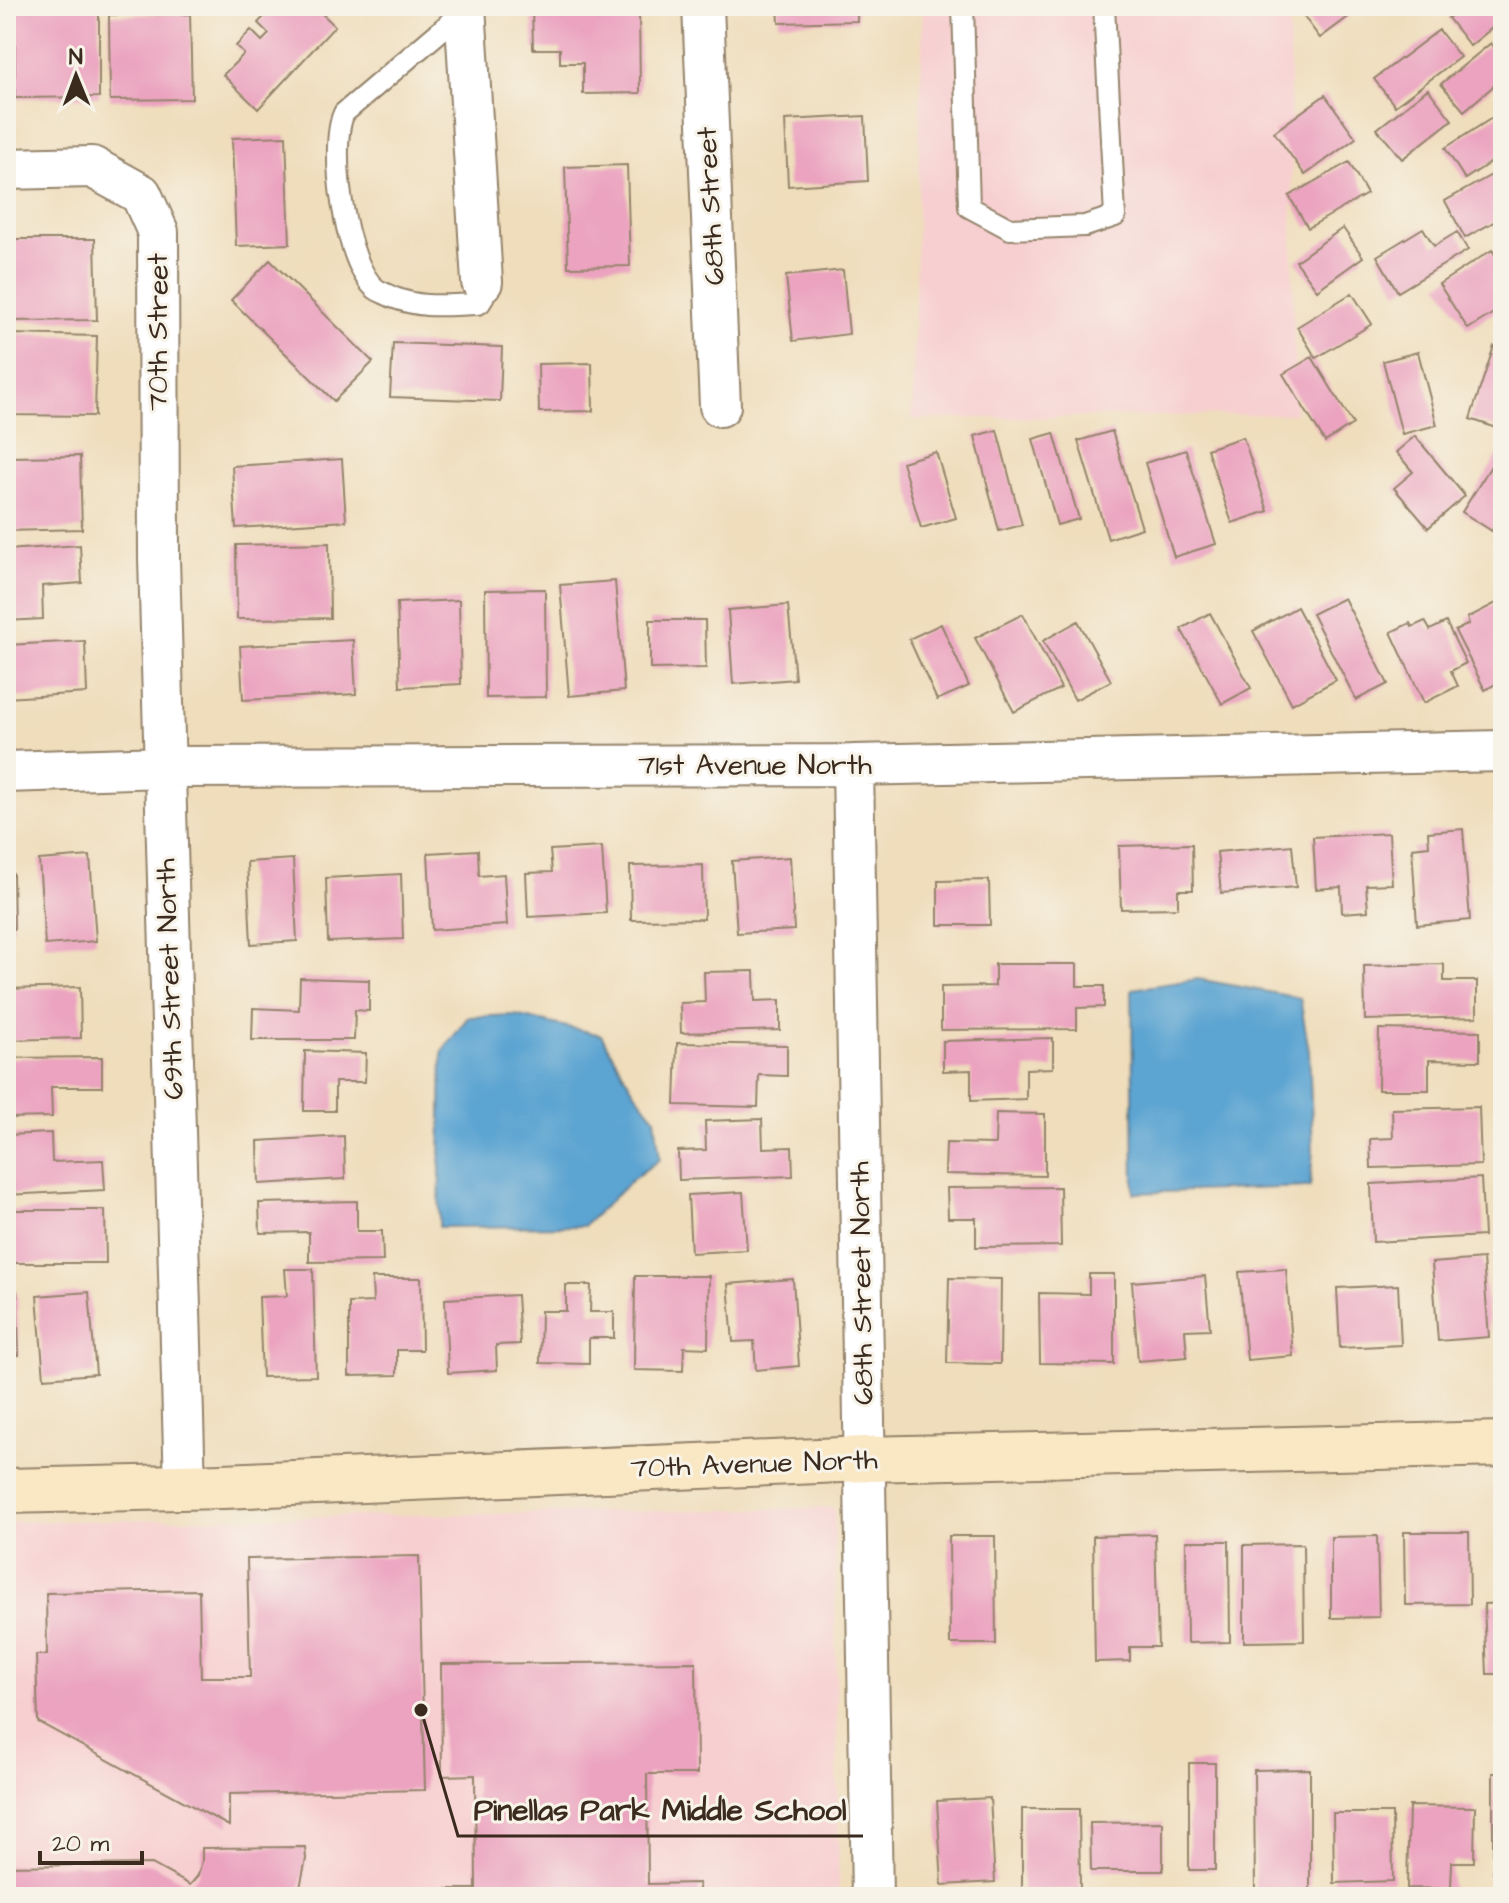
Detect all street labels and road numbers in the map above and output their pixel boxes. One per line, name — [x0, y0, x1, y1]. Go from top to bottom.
street label: 68th Street — [687, 125, 735, 286]
street label: 70th Street — [139, 252, 178, 411]
street label: 71st Avenue North — [638, 746, 872, 785]
street label: 69th Street North — [146, 858, 194, 1100]
street label: 68th Street North — [840, 1161, 884, 1405]
street label: 70th Avenue North — [630, 1440, 878, 1488]

